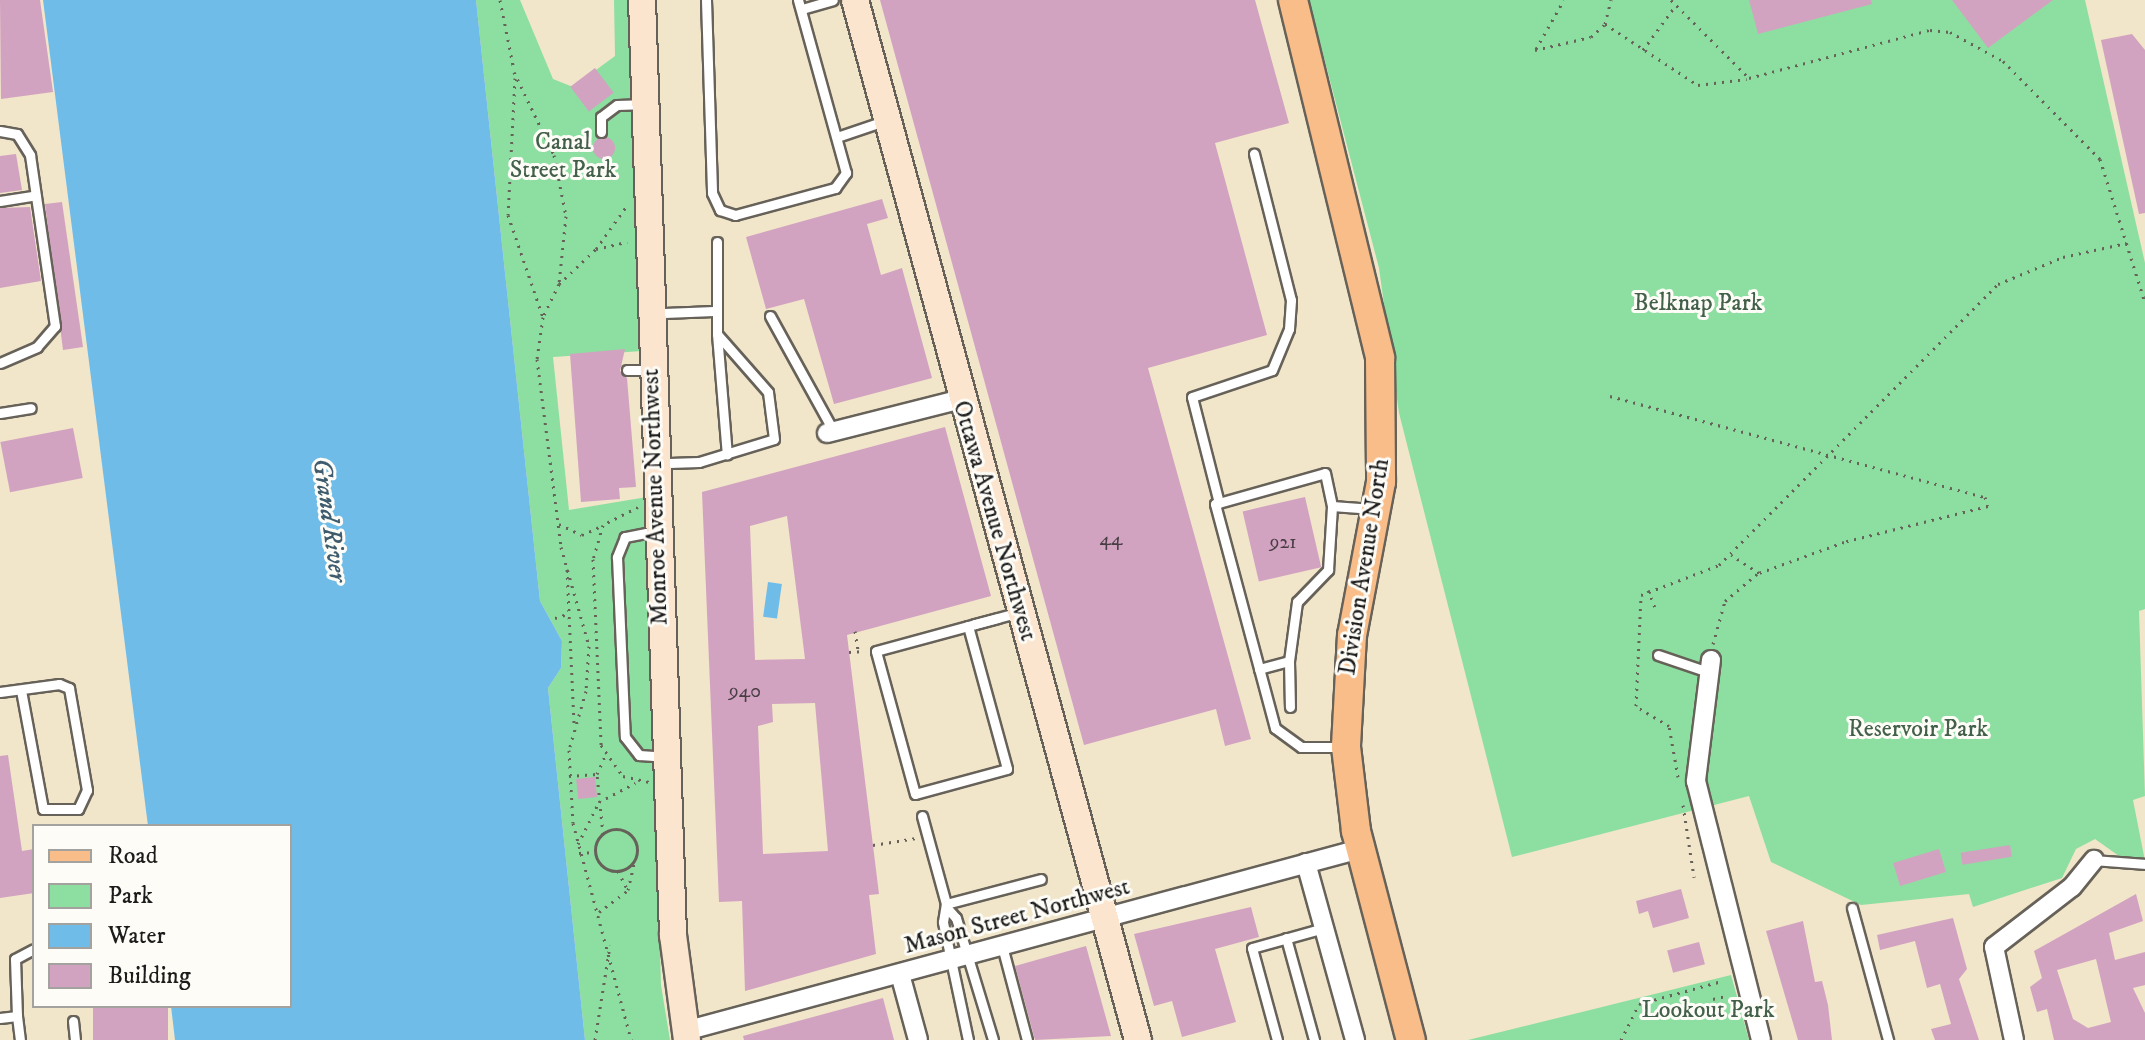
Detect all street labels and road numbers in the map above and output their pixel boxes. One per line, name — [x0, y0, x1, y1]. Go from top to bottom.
street label: Monroe Avenue Northwest — [637, 368, 675, 626]
street label: Ottawa Avenue Northwest — [946, 398, 1042, 644]
street label: Division Avenue North — [1334, 457, 1396, 677]
street label: Mason Street Northwest — [901, 873, 1133, 961]

